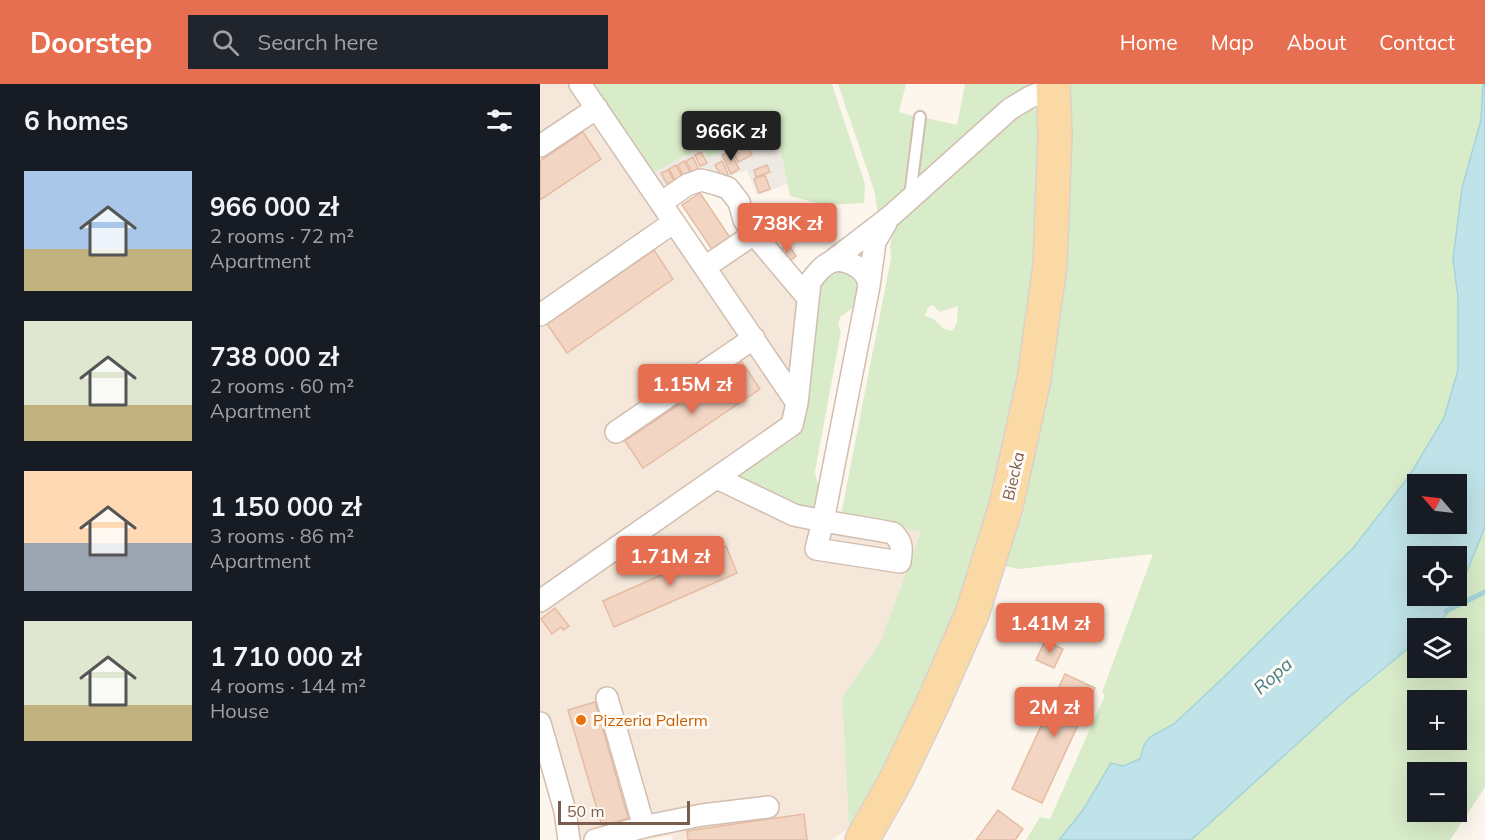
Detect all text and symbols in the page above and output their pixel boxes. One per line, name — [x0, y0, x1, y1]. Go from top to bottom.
search box — [188, 15, 608, 69]
text: Doorstep — [30, 25, 152, 60]
icon: search — [209, 26, 242, 59]
text: Search here — [257, 28, 378, 56]
text: Home — [1120, 29, 1178, 55]
text: Map — [1211, 29, 1254, 55]
text: About — [1287, 29, 1346, 55]
text: Contact — [1379, 29, 1455, 55]
text: 6 homes — [24, 104, 128, 137]
icon: filters — [483, 104, 516, 137]
pin: 966K zł — [676, 111, 786, 162]
text: 966K zł — [696, 118, 766, 143]
text: 966 000 zł — [210, 190, 338, 223]
icon: home — [72, 195, 144, 267]
pin: 738K zł — [732, 203, 842, 254]
text: 738K zł — [752, 210, 822, 235]
text: 2 rooms · 72 m² — [210, 223, 354, 248]
text: Apartment — [210, 248, 311, 273]
text: 738 000 zł — [210, 340, 338, 373]
icon: home — [72, 345, 144, 417]
pin: 1.15M zł — [630, 364, 754, 415]
text: 1.15M zł — [652, 371, 732, 396]
text: 2 rooms · 60 m² — [210, 373, 354, 398]
text: Apartment — [210, 398, 311, 423]
street label: Biecka — [998, 450, 1028, 502]
north arrow — [1407, 474, 1467, 534]
map controls — [1407, 474, 1467, 822]
text: 1 150 000 zł — [210, 490, 361, 523]
icon: home — [72, 495, 144, 567]
text: 3 rooms · 86 m² — [210, 523, 354, 548]
pin: 1.71M zł — [608, 536, 732, 587]
text: 1.71M zł — [630, 543, 710, 568]
button: locate — [1407, 546, 1467, 606]
text: Apartment — [210, 548, 311, 573]
pin: 1.41M zł — [988, 603, 1112, 654]
text: 1.41M zł — [1010, 610, 1090, 635]
button: layers — [1407, 618, 1467, 678]
text: 1 710 000 zł — [210, 640, 361, 673]
icon: home — [72, 645, 144, 717]
water label: Ropa — [1249, 652, 1297, 699]
text: 4 rooms · 144 m² — [210, 673, 366, 698]
pin: 2M zł — [1012, 687, 1096, 738]
button: + — [1407, 690, 1467, 750]
text: 2M zł — [1029, 694, 1079, 719]
text: House — [210, 698, 269, 723]
place label: Pizzeria Palerm — [593, 710, 708, 730]
marker: Pizzeria Palerm — [574, 713, 588, 727]
button: − — [1407, 762, 1467, 822]
scale bar — [558, 798, 690, 826]
text: 50 m — [567, 801, 604, 821]

